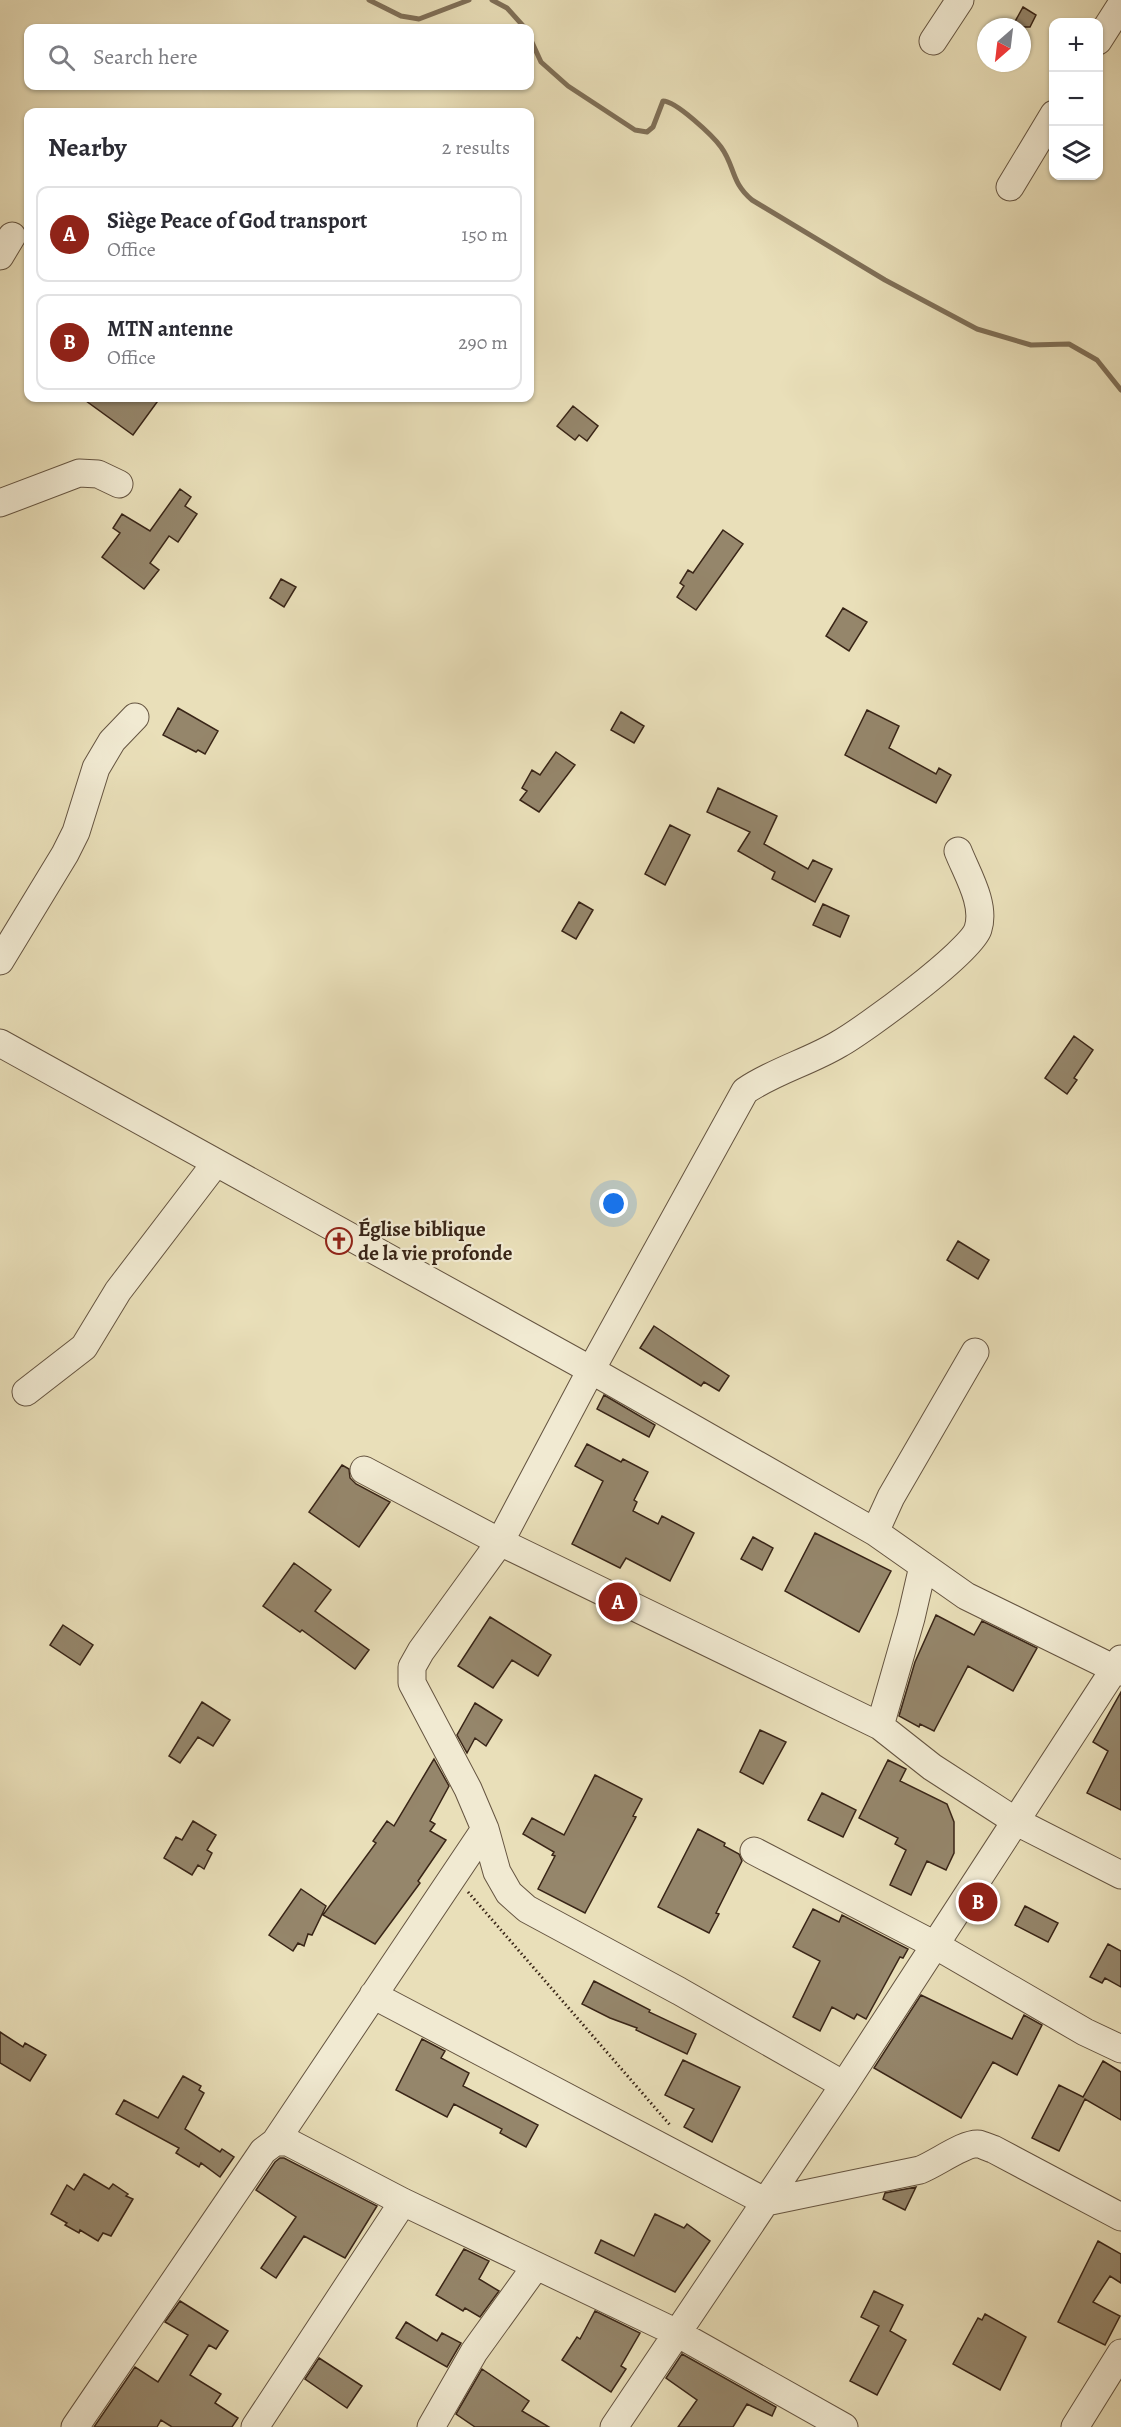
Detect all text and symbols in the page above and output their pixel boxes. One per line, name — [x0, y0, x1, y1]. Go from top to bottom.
north arrow — [977, 18, 1031, 72]
map controls — [1049, 18, 1103, 180]
button: + — [1049, 18, 1103, 72]
search box — [24, 24, 534, 90]
icon: search — [45, 41, 78, 74]
text: Search here — [93, 42, 198, 72]
button: − — [1049, 72, 1103, 126]
button: layers — [1049, 126, 1103, 180]
text: Nearby — [48, 130, 127, 165]
text: 2 results — [442, 134, 510, 161]
text: Siège Peace of God transport — [107, 206, 367, 236]
text: A — [63, 221, 76, 248]
text: 150 m — [461, 221, 508, 248]
text: Office — [107, 236, 156, 263]
text: MTN antenne — [107, 314, 233, 344]
text: B — [63, 329, 76, 356]
text: 290 m — [458, 329, 508, 356]
text: Office — [107, 344, 156, 371]
your location — [599, 1189, 628, 1218]
place label: Église biblique de la vie profonde — [358, 1215, 513, 1267]
church icon: Église biblique de la vie profonde — [324, 1226, 354, 1256]
pin: A — [598, 1580, 638, 1624]
pin: B — [958, 1880, 998, 1924]

